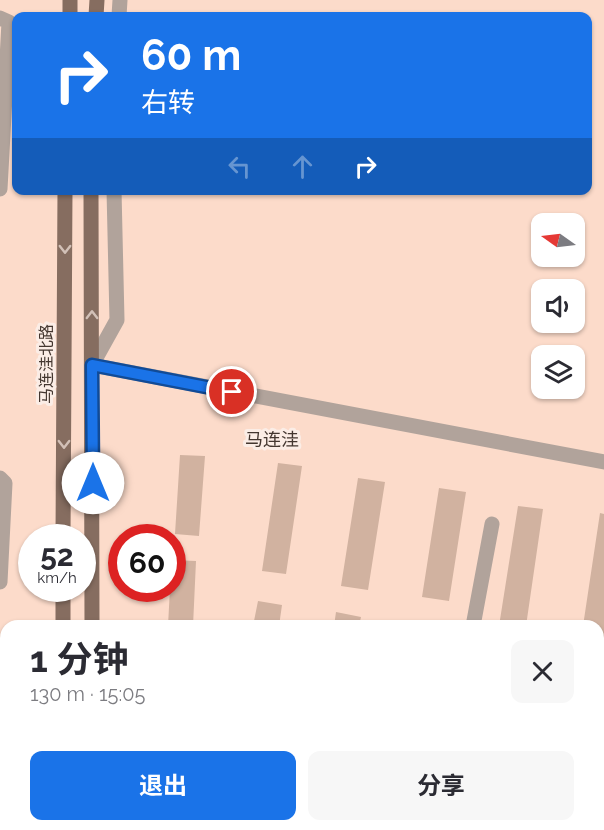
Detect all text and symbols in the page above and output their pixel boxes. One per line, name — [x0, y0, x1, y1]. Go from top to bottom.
text: 60 m — [141, 31, 241, 80]
icon: right — [42, 36, 120, 114]
text: 右转 — [141, 87, 195, 118]
icon: left — [223, 150, 256, 183]
icon: ahead — [286, 150, 319, 183]
icon: right — [349, 150, 382, 183]
north arrow — [531, 213, 585, 267]
map controls — [531, 213, 585, 399]
one-way arrow — [59, 244, 71, 253]
button: sound — [531, 279, 585, 333]
one-way arrow — [86, 311, 98, 320]
street label: 马连洼北路 — [37, 324, 56, 404]
button: layers — [531, 345, 585, 399]
pin — [206, 366, 257, 417]
icon: arrive — [215, 375, 248, 408]
district label: 马连洼 — [245, 429, 299, 450]
one-way arrow — [57, 439, 70, 448]
position arrow — [61, 451, 125, 515]
speed limit sign: 60 — [108, 524, 186, 602]
text: 52 — [40, 538, 74, 573]
text: km/h — [37, 569, 77, 587]
text: 1 分钟 — [30, 638, 128, 680]
button: close — [511, 640, 574, 703]
text: 130 m · 15:05 — [30, 682, 145, 706]
button: 退出 — [30, 751, 296, 820]
button: 分享 — [308, 751, 574, 820]

